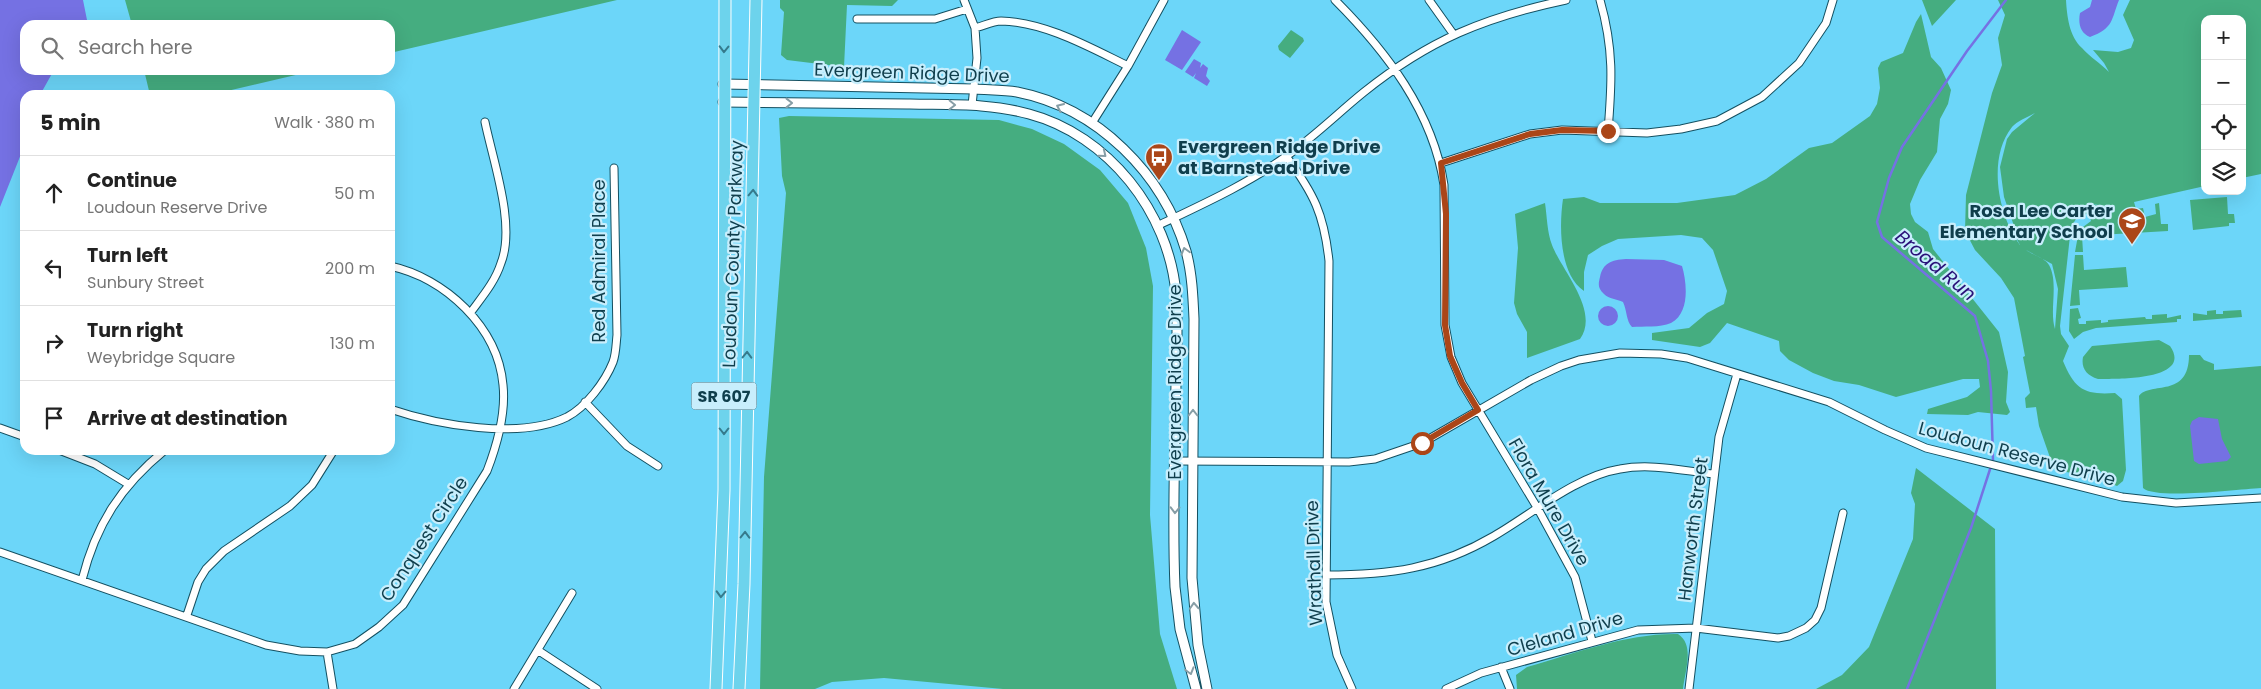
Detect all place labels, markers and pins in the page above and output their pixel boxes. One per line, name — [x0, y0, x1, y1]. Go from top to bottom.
place label: Evergreen Ridge Drive at Barnstead Drive — [1178, 134, 1381, 180]
bus stop icon: Evergreen Ridge Drive at Barnstead Drive — [1144, 142, 1174, 181]
place label: Rosa Lee Carter Elementary School — [1940, 198, 2113, 244]
school or university icon: Rosa Lee Carter Elementary School — [2117, 206, 2147, 245]

